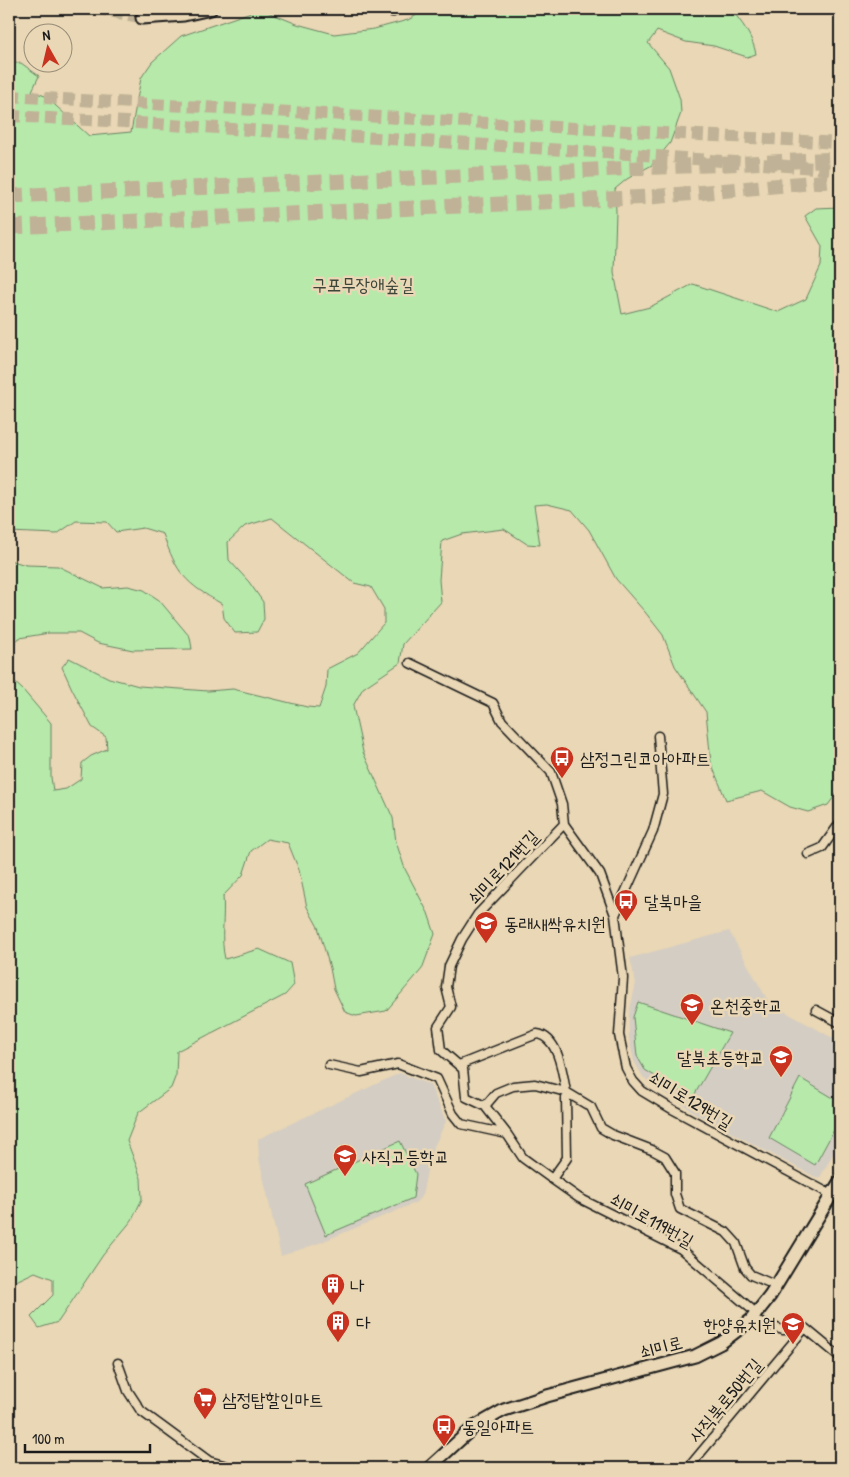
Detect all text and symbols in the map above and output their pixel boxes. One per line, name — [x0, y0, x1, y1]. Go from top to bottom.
north arrow — [22, 22, 72, 72]
text: N — [41, 25, 52, 45]
park label: 구포무장애숲길 — [312, 272, 414, 297]
bus stop icon: 삼정그린코아아파트 — [549, 745, 575, 779]
place label: 삼정그린코아아파트 — [580, 746, 710, 771]
street label: 쇠미로121번길 — [462, 824, 545, 910]
bus stop icon: 달북마을 — [613, 888, 639, 922]
place label: 달북마을 — [644, 889, 702, 914]
school or university icon: 동래새싹유치원 — [473, 910, 499, 944]
place label: 동래새싹유치원 — [504, 911, 605, 936]
school or university icon: 온천중학교 — [679, 992, 705, 1026]
place label: 온천중학교 — [710, 993, 782, 1018]
school or university icon: 달북초등학교 — [768, 1044, 794, 1078]
place label: 달북초등학교 — [677, 1045, 764, 1070]
street label: 쇠미로129번길 — [644, 1065, 738, 1135]
school or university icon: 사직고등학교 — [332, 1143, 358, 1177]
place label: 사직고등학교 — [362, 1144, 449, 1169]
street label: 쇠미로119번길 — [606, 1187, 699, 1254]
building icon: 나 — [320, 1272, 346, 1306]
place label: 나 — [350, 1273, 365, 1298]
building icon: 다 — [325, 1309, 351, 1343]
place label: 다 — [356, 1310, 371, 1335]
school or university icon: 한양유치원 — [780, 1311, 806, 1345]
place label: 한양유치원 — [704, 1312, 776, 1337]
street label: 쇠미로 — [637, 1329, 685, 1365]
street label: 사직북로50번길 — [682, 1352, 768, 1447]
supermarket icon: 삼정탑할인마트 — [192, 1386, 218, 1420]
place label: 삼정탑할인마트 — [222, 1387, 323, 1412]
bus stop icon: 동일아파트 — [431, 1413, 457, 1447]
place label: 동일아파트 — [462, 1414, 534, 1439]
scale bar — [25, 1422, 150, 1454]
text: 100 m — [32, 1428, 65, 1449]

